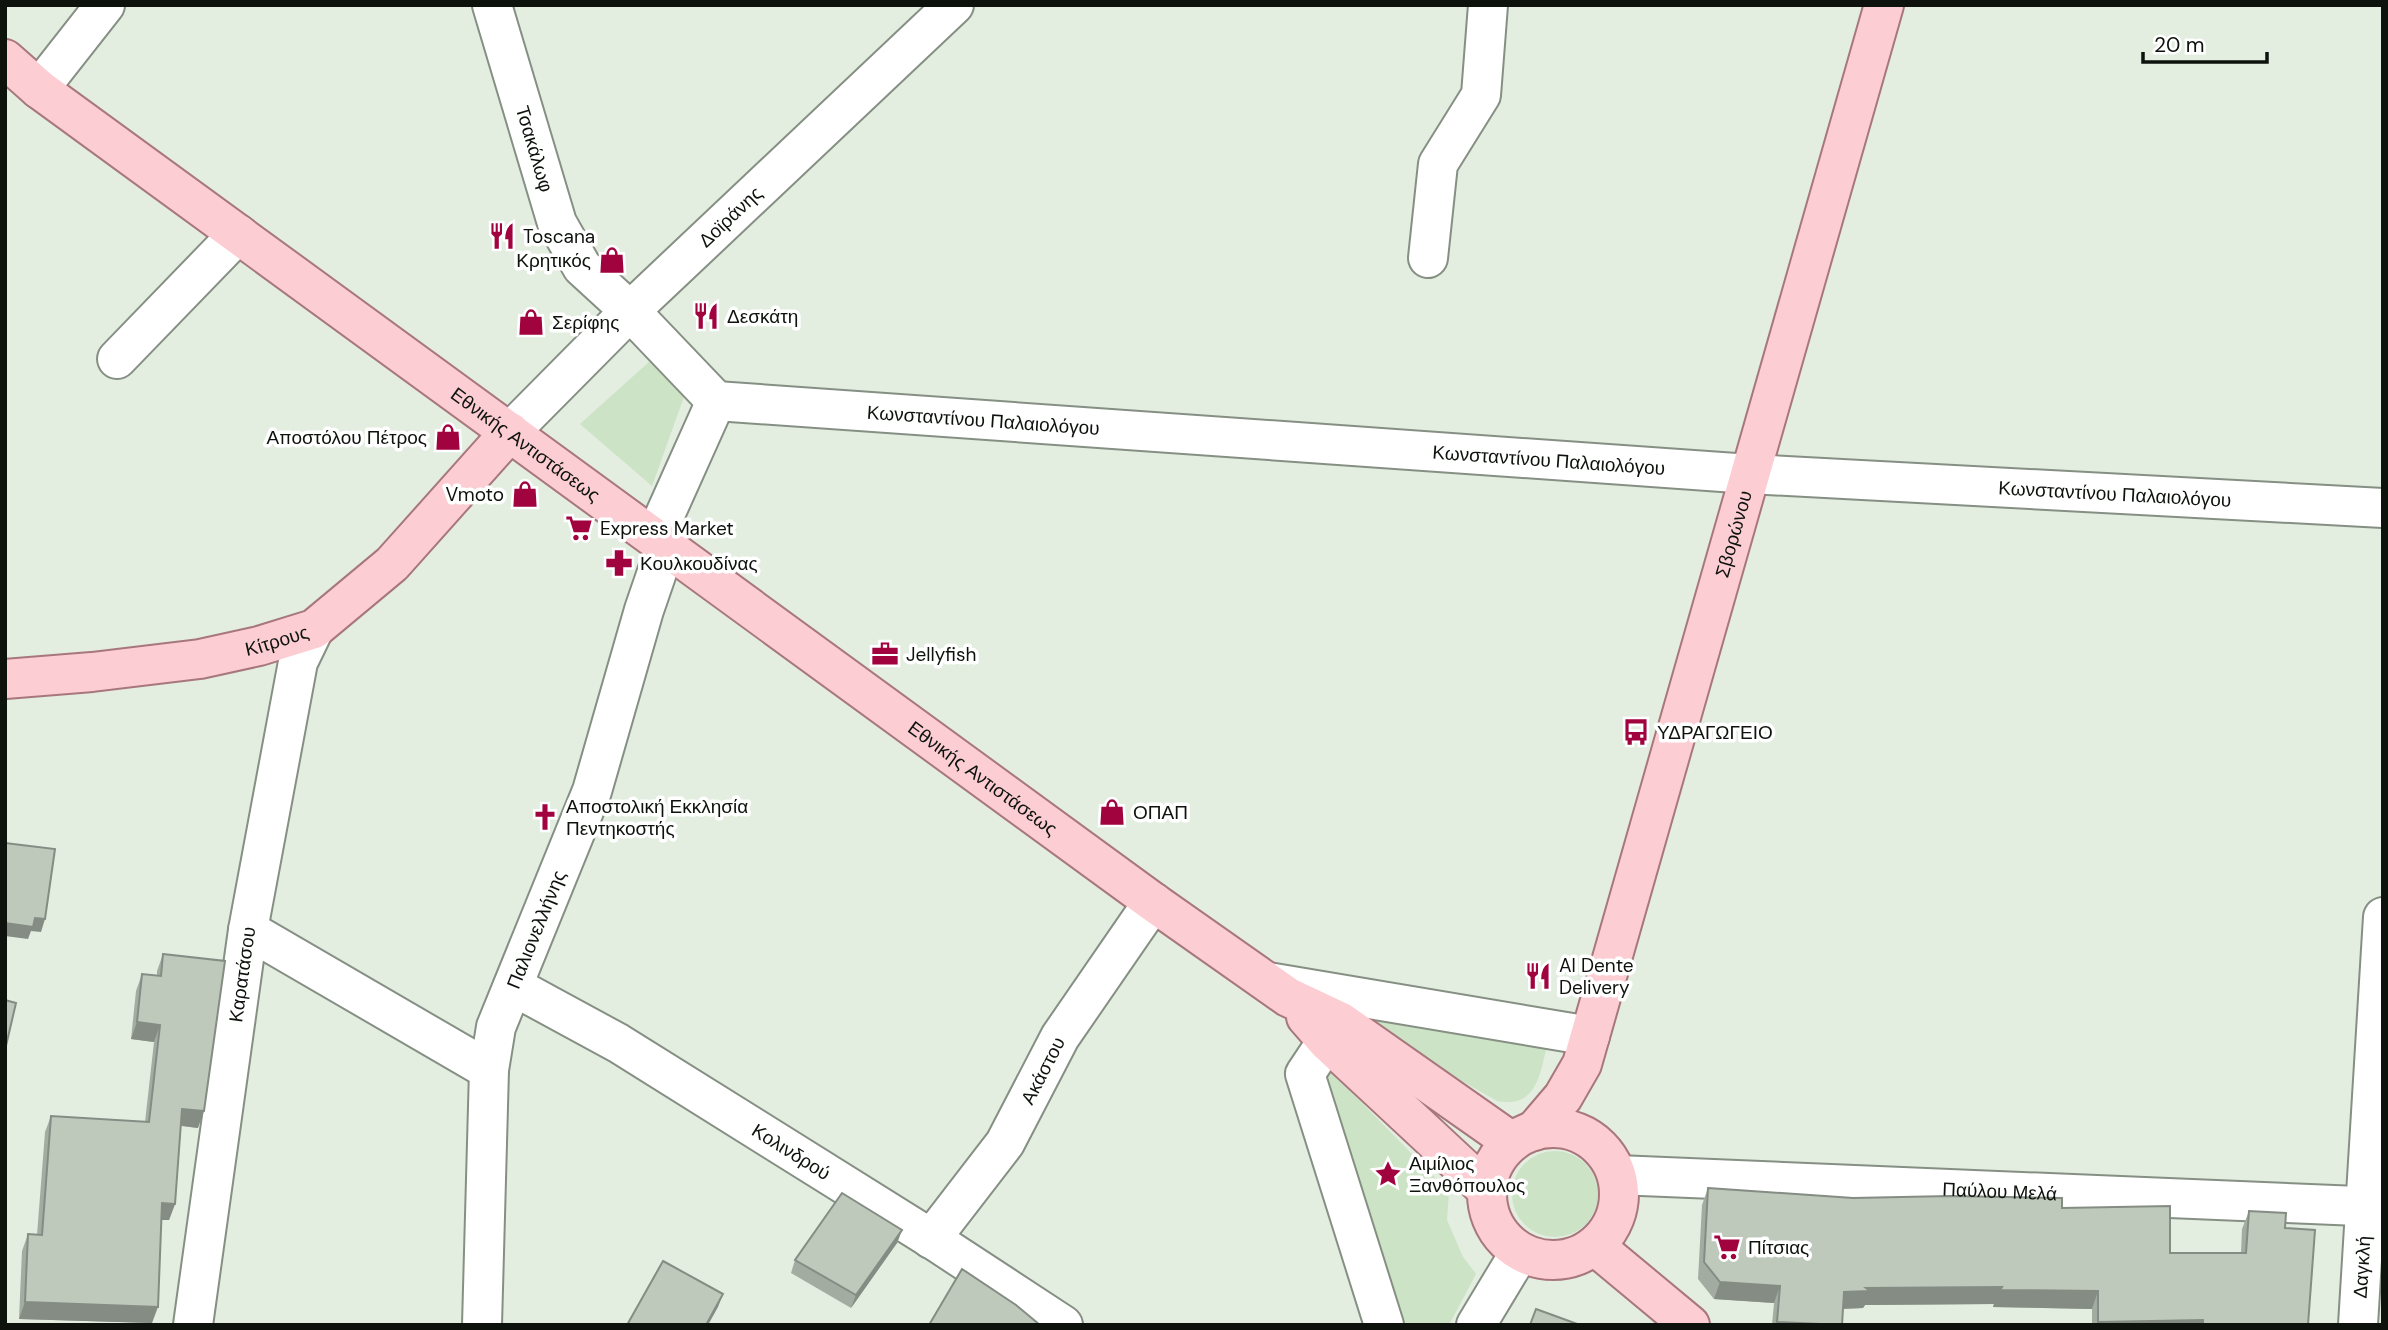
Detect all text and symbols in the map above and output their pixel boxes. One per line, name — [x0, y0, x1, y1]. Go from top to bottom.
scale bar — [2143, 21, 2267, 65]
text: 20 m — [2154, 31, 2205, 59]
street label: Τσακάλωφ — [510, 103, 559, 195]
street label: Δοϊράνης — [693, 181, 768, 253]
restaurant icon: Toscana — [487, 221, 517, 251]
place label: Toscana — [523, 224, 595, 249]
shop icon: Κρητικός — [597, 245, 627, 275]
place label: Κρητικός — [516, 248, 591, 273]
restaurant icon: Δεσκάτη — [691, 301, 721, 331]
place label: Δεσκάτη — [727, 304, 798, 329]
shop icon: Σερίφης — [516, 307, 546, 337]
place label: Σερίφης — [552, 310, 619, 335]
street label: Εθνικής Αντιστάσεως — [446, 382, 605, 508]
street label: Κωνσταντίνου Παλαιολόγου — [866, 400, 1100, 441]
shop icon: Αποστόλου Πέτρος — [433, 422, 463, 452]
place label: Αποστόλου Πέτρος — [267, 425, 427, 450]
street label: Κωνσταντίνου Παλαιολόγου — [1432, 440, 1666, 481]
street label: Κωνσταντίνου Παλαιολόγου — [1998, 475, 2232, 513]
shop icon: Vmoto — [510, 479, 540, 509]
place label: Vmoto — [446, 482, 504, 507]
street label: Σβορώνου — [1709, 488, 1758, 580]
supermarket icon: Express Market — [564, 513, 594, 543]
place label: Express Market — [600, 516, 734, 541]
pharmacy icon: Κουλκουδίνας — [604, 548, 634, 578]
place label: Κουλκουδίνας — [640, 551, 758, 576]
street label: Κίτρους — [243, 619, 312, 662]
office icon: Jellyfish — [870, 639, 900, 669]
place label: Jellyfish — [906, 642, 977, 667]
street label: Εθνικής Αντιστάσεως — [903, 715, 1062, 841]
bus stop icon: ΥΔΡΑΓΩΓΕΙΟ — [1621, 717, 1651, 747]
place label: ΥΔΡΑΓΩΓΕΙΟ — [1657, 720, 1773, 745]
place label: Αποστολική Εκκλησία Πεντηκοστής — [566, 794, 748, 841]
shop icon: ΟΠΑΠ — [1097, 797, 1127, 827]
place label: ΟΠΑΠ — [1133, 800, 1188, 825]
church icon: Αποστολική Εκκλησία Πεντηκοστής — [530, 802, 560, 832]
street label: Παλιονελλήνης — [501, 867, 571, 993]
street label: Καρατάσου — [223, 925, 261, 1024]
place label: Al Dente Delivery — [1559, 953, 1634, 1000]
restaurant icon: Al Dente Delivery — [1523, 961, 1553, 991]
street label: Ακάστου — [1015, 1033, 1071, 1109]
street label: Κολινδρού — [747, 1118, 835, 1186]
place label: Αιμίλιος Ξανθόπουλος — [1409, 1151, 1525, 1198]
place icon: Αιμίλιος Ξανθόπουλος — [1373, 1159, 1403, 1189]
street label: Παύλου Μελά — [1942, 1177, 2058, 1206]
supermarket icon: Πίτσιας — [1712, 1232, 1742, 1262]
place label: Πίτσιας — [1748, 1235, 1809, 1260]
street label: Δαγκλή — [2348, 1235, 2376, 1299]

